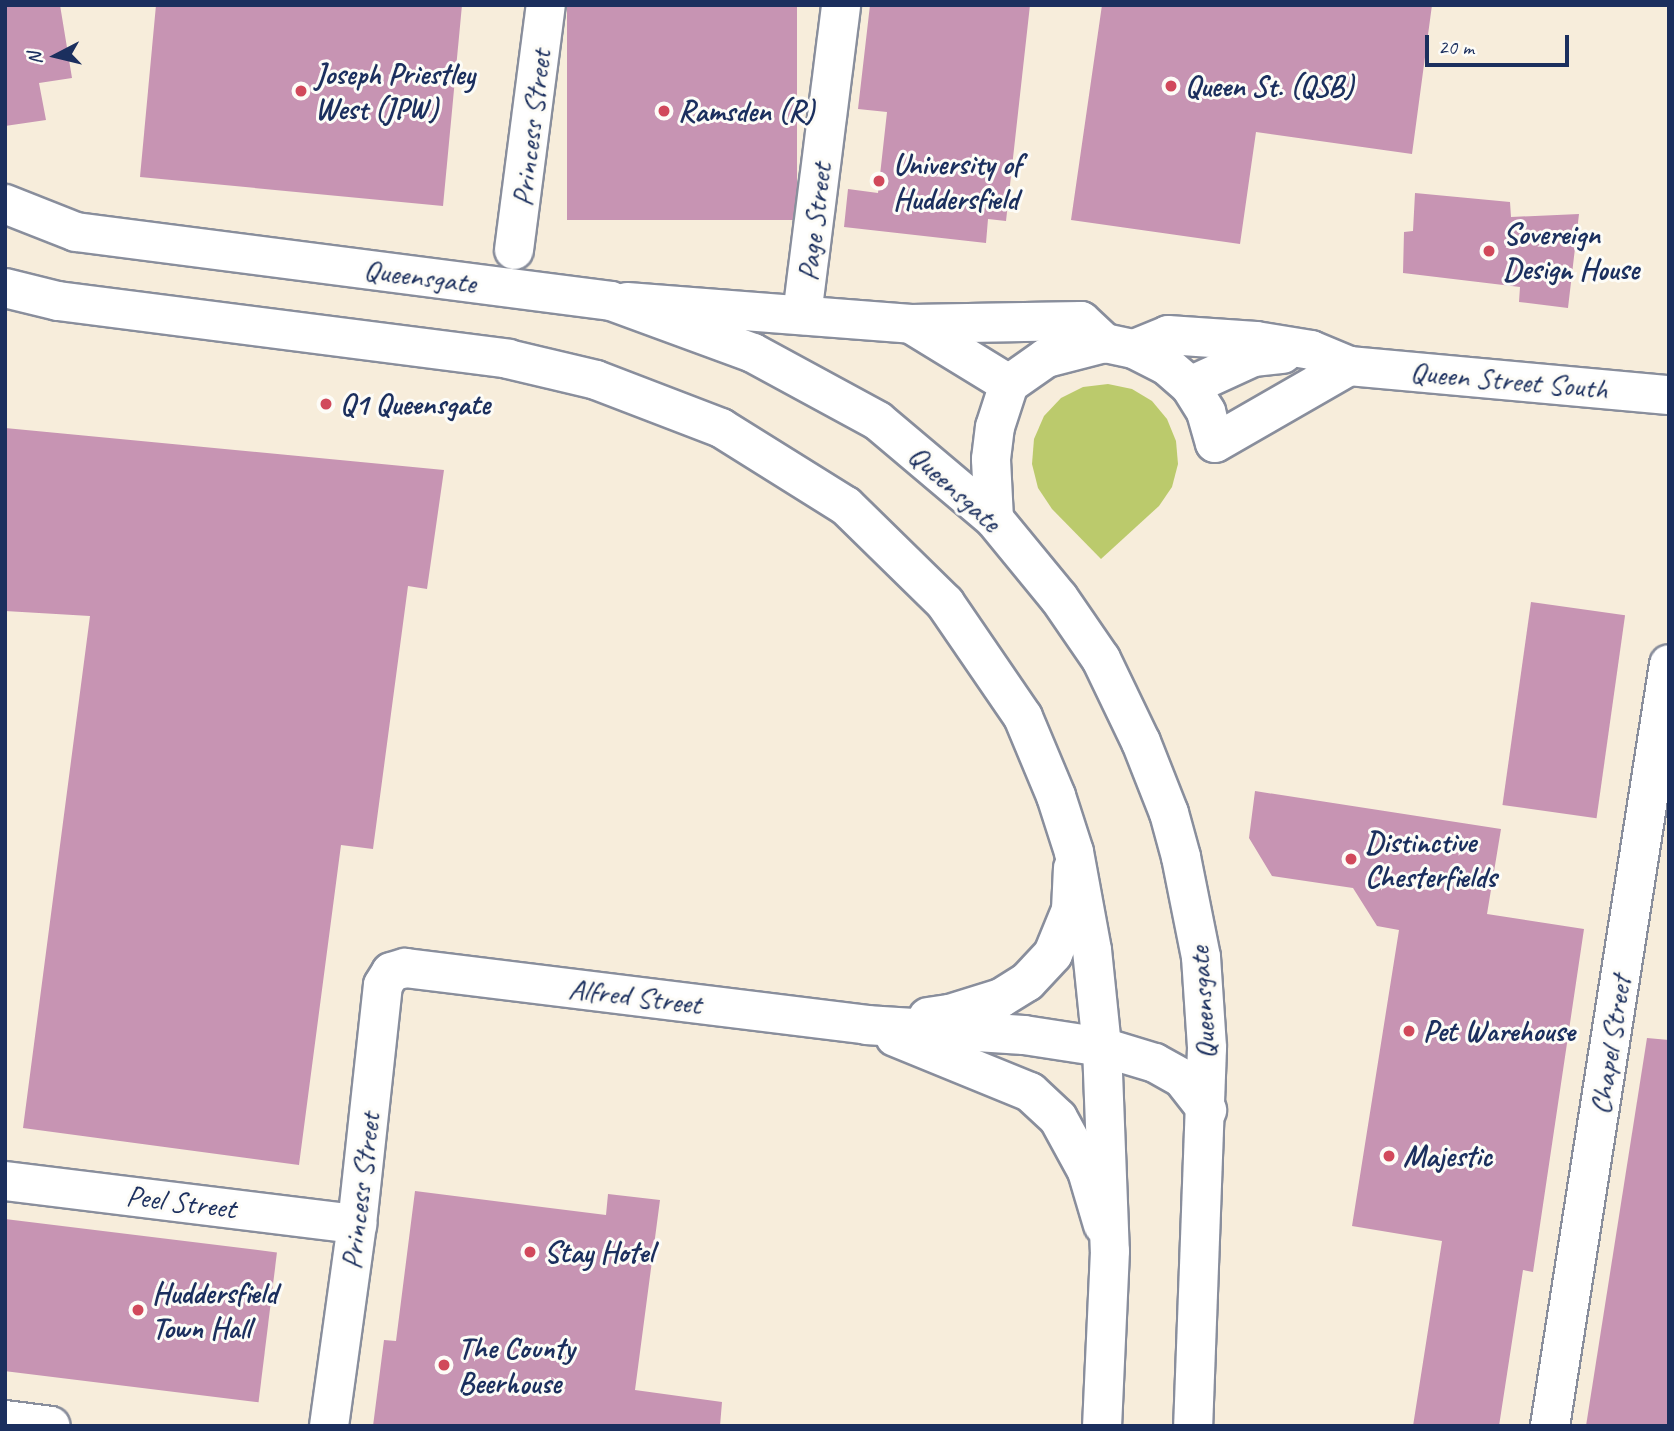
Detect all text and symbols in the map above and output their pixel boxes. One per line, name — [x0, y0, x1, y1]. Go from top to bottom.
north arrow — [21, 21, 91, 91]
scale bar — [1429, 21, 1572, 65]
text: 20 m — [1438, 34, 1474, 60]
street label: Princess Street — [504, 47, 558, 209]
text: N — [23, 51, 48, 66]
place label: Joseph Priestley West (JPW) — [315, 56, 475, 126]
place label: Queen St. (QSB) — [1185, 68, 1354, 104]
marker: Queen St. (QSB) — [1163, 78, 1179, 94]
marker: Joseph Priestley West (JPW) — [293, 83, 309, 99]
place label: Ramsden (R) — [678, 93, 814, 129]
marker: Ramsden (R) — [656, 103, 672, 119]
place label: University of Huddersfield — [893, 146, 1022, 216]
street label: Page Street — [789, 161, 839, 283]
marker: University of Huddersfield — [871, 173, 887, 189]
place label: Sovereign Design House — [1503, 216, 1639, 286]
marker: Sovereign Design House — [1481, 243, 1497, 259]
street label: Queensgate — [362, 251, 478, 301]
street label: Queen Street South — [1409, 353, 1609, 407]
place label: Q1 Queensgate — [340, 386, 490, 422]
marker: Q1 Queensgate — [318, 396, 334, 412]
street label: Queensgate — [901, 437, 1009, 539]
place label: Distinctive Chesterfields — [1365, 824, 1496, 894]
marker: Distinctive Chesterfields — [1343, 851, 1359, 867]
street label: Queensgate — [1180, 945, 1224, 1061]
street label: Alfred Street — [566, 970, 704, 1022]
street label: Chapel Street — [1581, 973, 1639, 1117]
place label: Pet Warehouse — [1423, 1013, 1576, 1049]
marker: Pet Warehouse — [1401, 1023, 1417, 1039]
street label: Princess Street — [333, 1110, 387, 1272]
place label: Majestic — [1403, 1138, 1492, 1174]
marker: Majestic — [1381, 1148, 1397, 1164]
street label: Peel Street — [124, 1177, 238, 1227]
place label: Stay Hotel — [544, 1234, 654, 1270]
marker: Stay Hotel — [522, 1244, 538, 1260]
place label: Huddersfield Town Hall — [152, 1275, 277, 1346]
marker: Huddersfield Town Hall — [130, 1302, 146, 1318]
place label: The County Beerhouse — [458, 1330, 574, 1400]
marker: The County Beerhouse — [436, 1357, 452, 1373]

